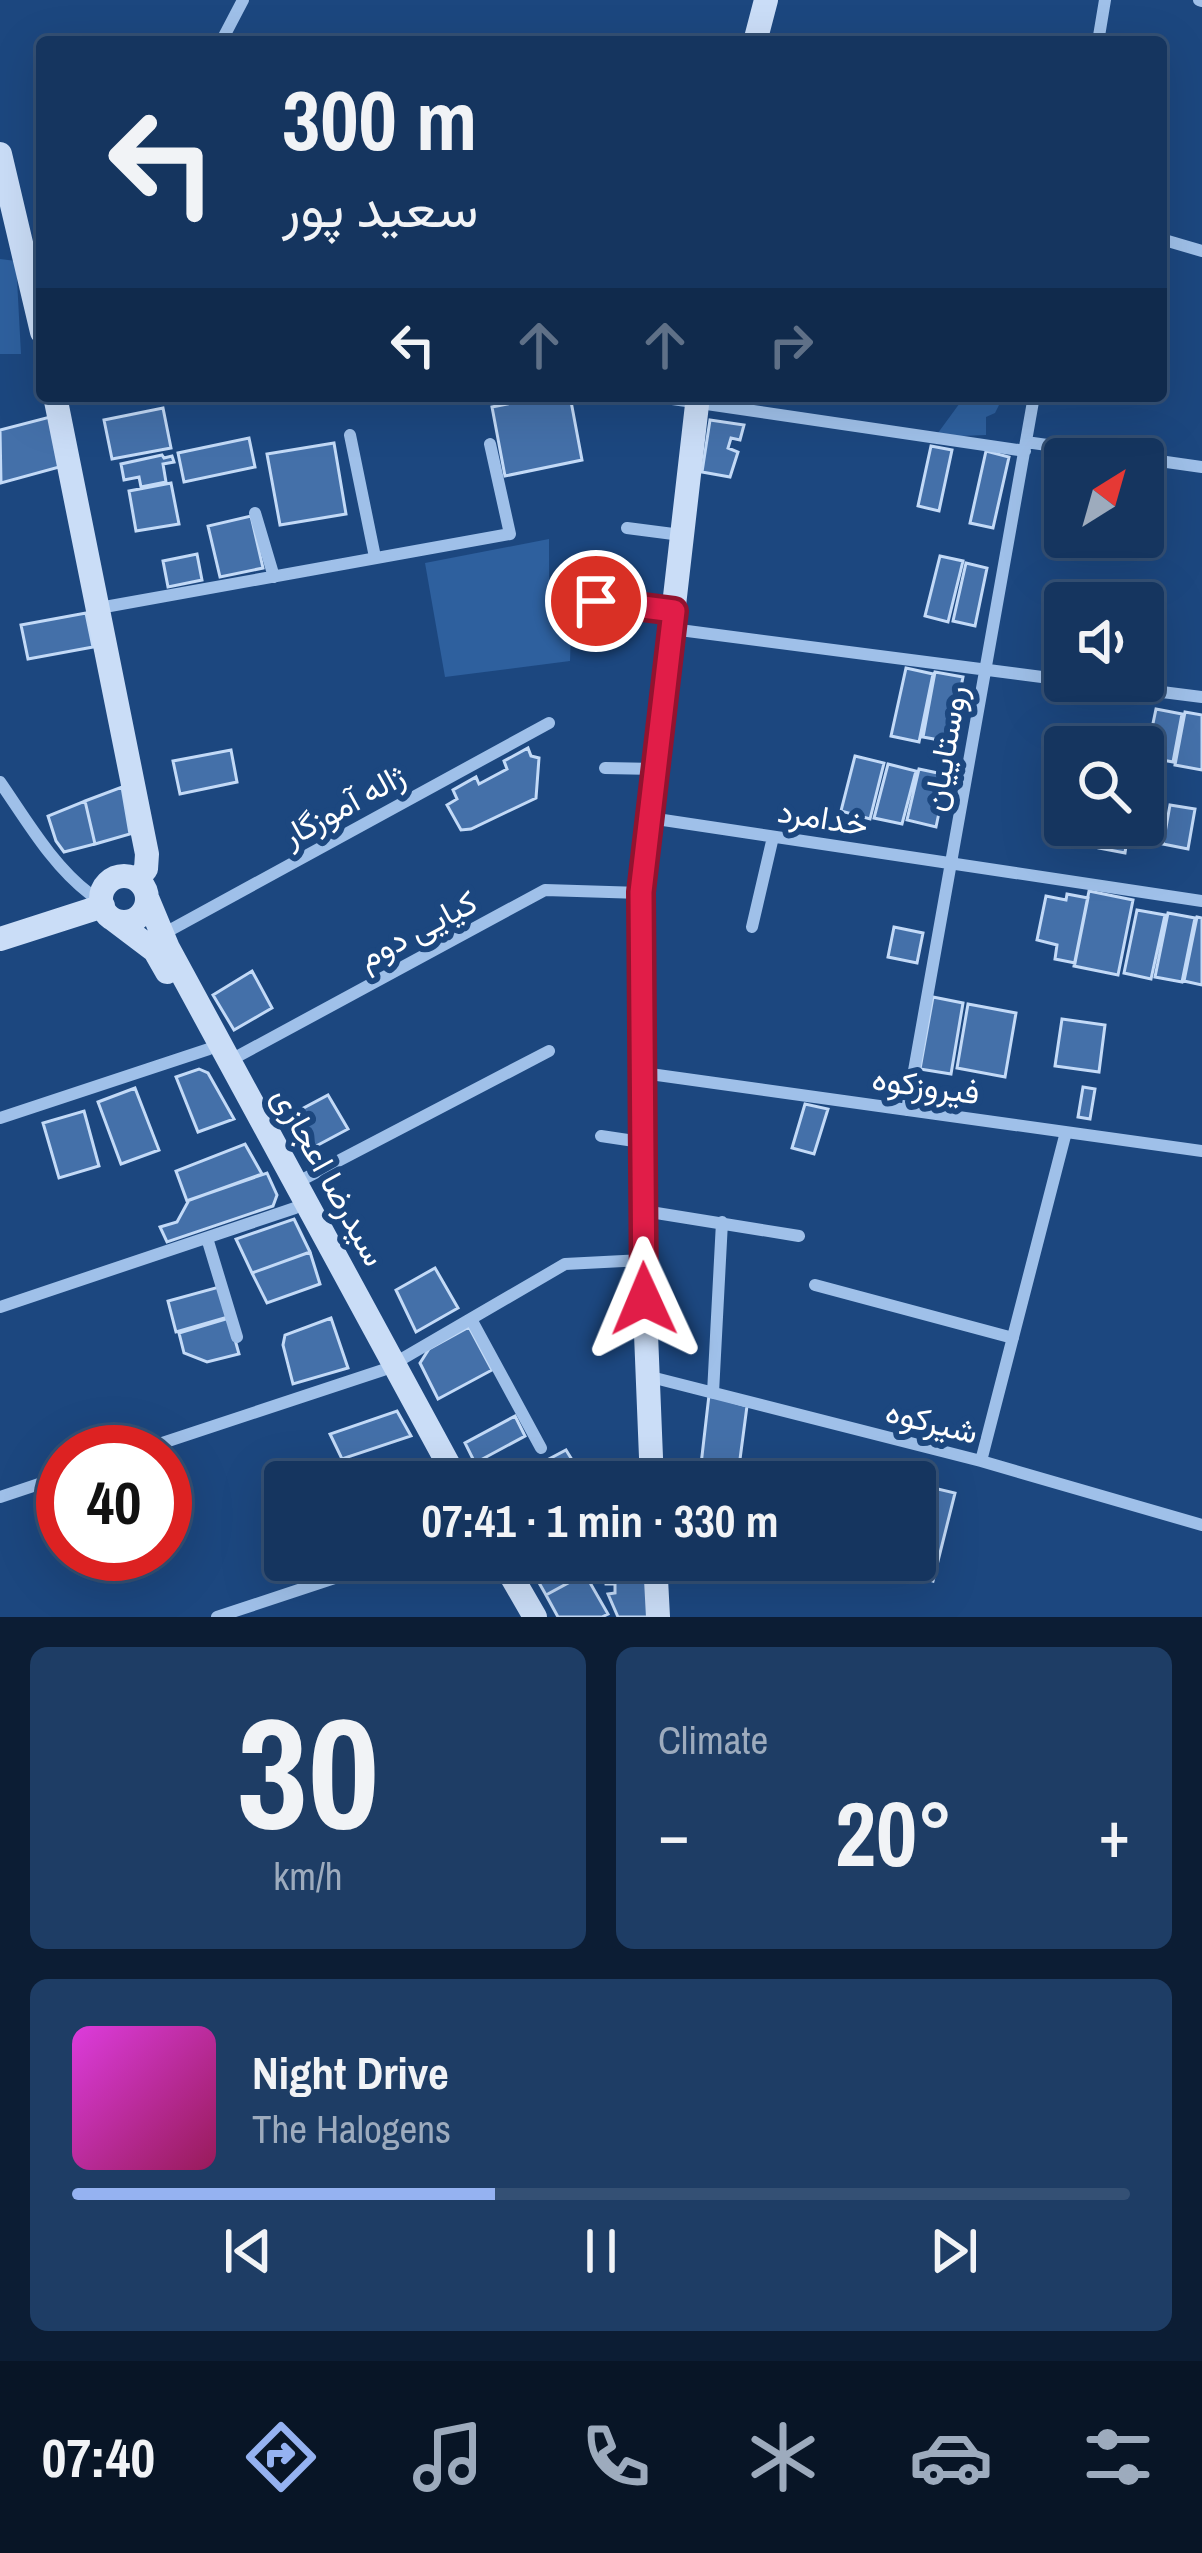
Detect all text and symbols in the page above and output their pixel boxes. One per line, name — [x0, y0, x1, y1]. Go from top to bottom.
text: 300 m — [282, 63, 477, 176]
icon: left — [84, 84, 240, 240]
text: سعید پور — [282, 171, 478, 244]
icon: left — [380, 312, 446, 378]
icon: ahead — [506, 312, 572, 378]
icon: ahead — [632, 312, 698, 378]
icon: right — [758, 312, 824, 378]
north arrow — [1044, 438, 1164, 558]
map controls — [1044, 438, 1164, 846]
pin — [545, 550, 647, 652]
icon: arrive — [563, 568, 629, 634]
button: sound — [1044, 582, 1164, 702]
street label: روستاییان — [911, 682, 977, 814]
button: search — [1044, 726, 1164, 846]
street label: ژاله آموزگار — [273, 753, 413, 857]
street label: خدامرد — [775, 788, 871, 846]
street label: کیایی دوم — [350, 879, 484, 979]
street label: فیروزکوه — [869, 1056, 983, 1114]
street label: سیدرضا اعجازی — [263, 1078, 397, 1274]
position arrow — [581, 1236, 707, 1362]
street label: شیرکوه — [881, 1388, 983, 1454]
speed limit sign: 40 — [36, 1425, 192, 1581]
text: 07:41 · 1 min · 330 m — [422, 1490, 778, 1551]
text: 30 — [237, 1667, 379, 1877]
text: Climate — [658, 1714, 768, 1766]
text: 20° — [835, 1773, 953, 1894]
text: − — [658, 1789, 690, 1878]
text: + — [1098, 1789, 1130, 1878]
text: km/h — [273, 1850, 343, 1902]
text: Night Drive — [252, 2042, 449, 2103]
text: The Halogens — [252, 2103, 451, 2155]
icon: previous — [215, 2218, 281, 2284]
icon: pause — [568, 2218, 634, 2284]
icon: next — [921, 2218, 987, 2284]
icon: directions — [239, 2415, 323, 2499]
icon: music — [406, 2415, 490, 2499]
icon: phone — [574, 2415, 658, 2499]
icon: climate — [741, 2415, 825, 2499]
icon: car — [909, 2415, 993, 2499]
icon: filters — [1076, 2415, 1160, 2499]
text: 07:40 — [42, 2421, 155, 2494]

